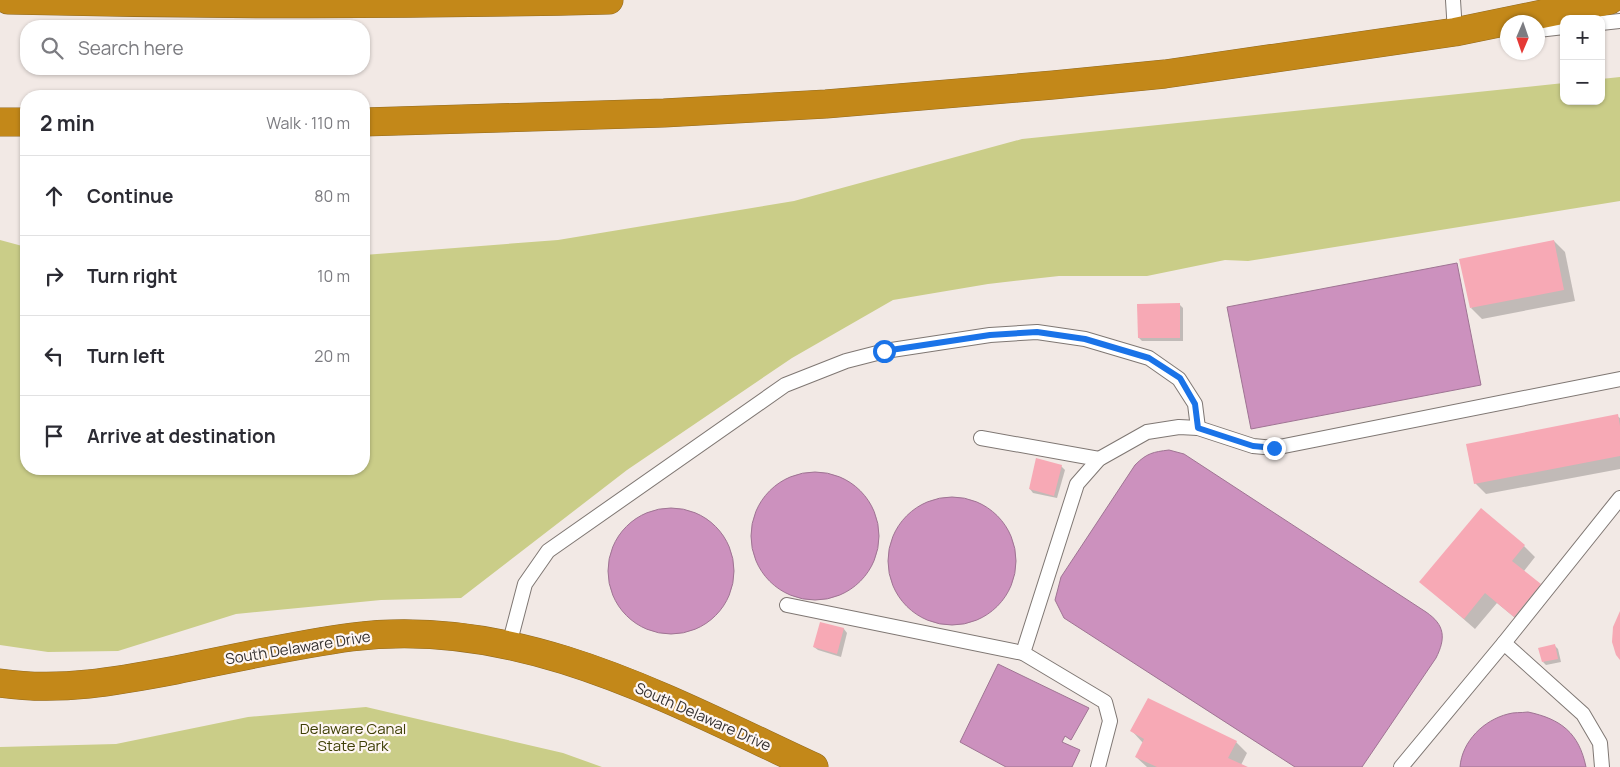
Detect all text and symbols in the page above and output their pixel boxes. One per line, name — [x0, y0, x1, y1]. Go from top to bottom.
north arrow — [1500, 15, 1545, 60]
map controls — [1560, 15, 1605, 105]
button: + — [1560, 15, 1605, 60]
search box — [20, 20, 370, 75]
icon: search — [38, 34, 66, 62]
text: Search here — [78, 35, 184, 61]
button: − — [1560, 60, 1605, 105]
text: 2 min — [40, 109, 95, 137]
text: Walk · 110 m — [266, 112, 350, 134]
icon: ahead — [40, 182, 68, 210]
text: Continue — [87, 183, 173, 209]
text: 80 m — [314, 185, 350, 207]
icon: right — [40, 262, 68, 290]
text: Turn right — [87, 263, 177, 289]
text: 10 m — [317, 265, 350, 287]
route start — [873, 340, 896, 363]
icon: left — [40, 342, 68, 370]
text: Turn left — [87, 343, 165, 369]
text: 20 m — [314, 345, 350, 367]
icon: arrive — [40, 422, 68, 450]
text: Arrive at destination — [87, 423, 276, 449]
route end — [1263, 437, 1286, 460]
street label: South Delaware Drive — [224, 626, 372, 669]
street label: South Delaware Drive — [632, 677, 775, 756]
park label: Delaware Canal State Park — [300, 718, 406, 756]

